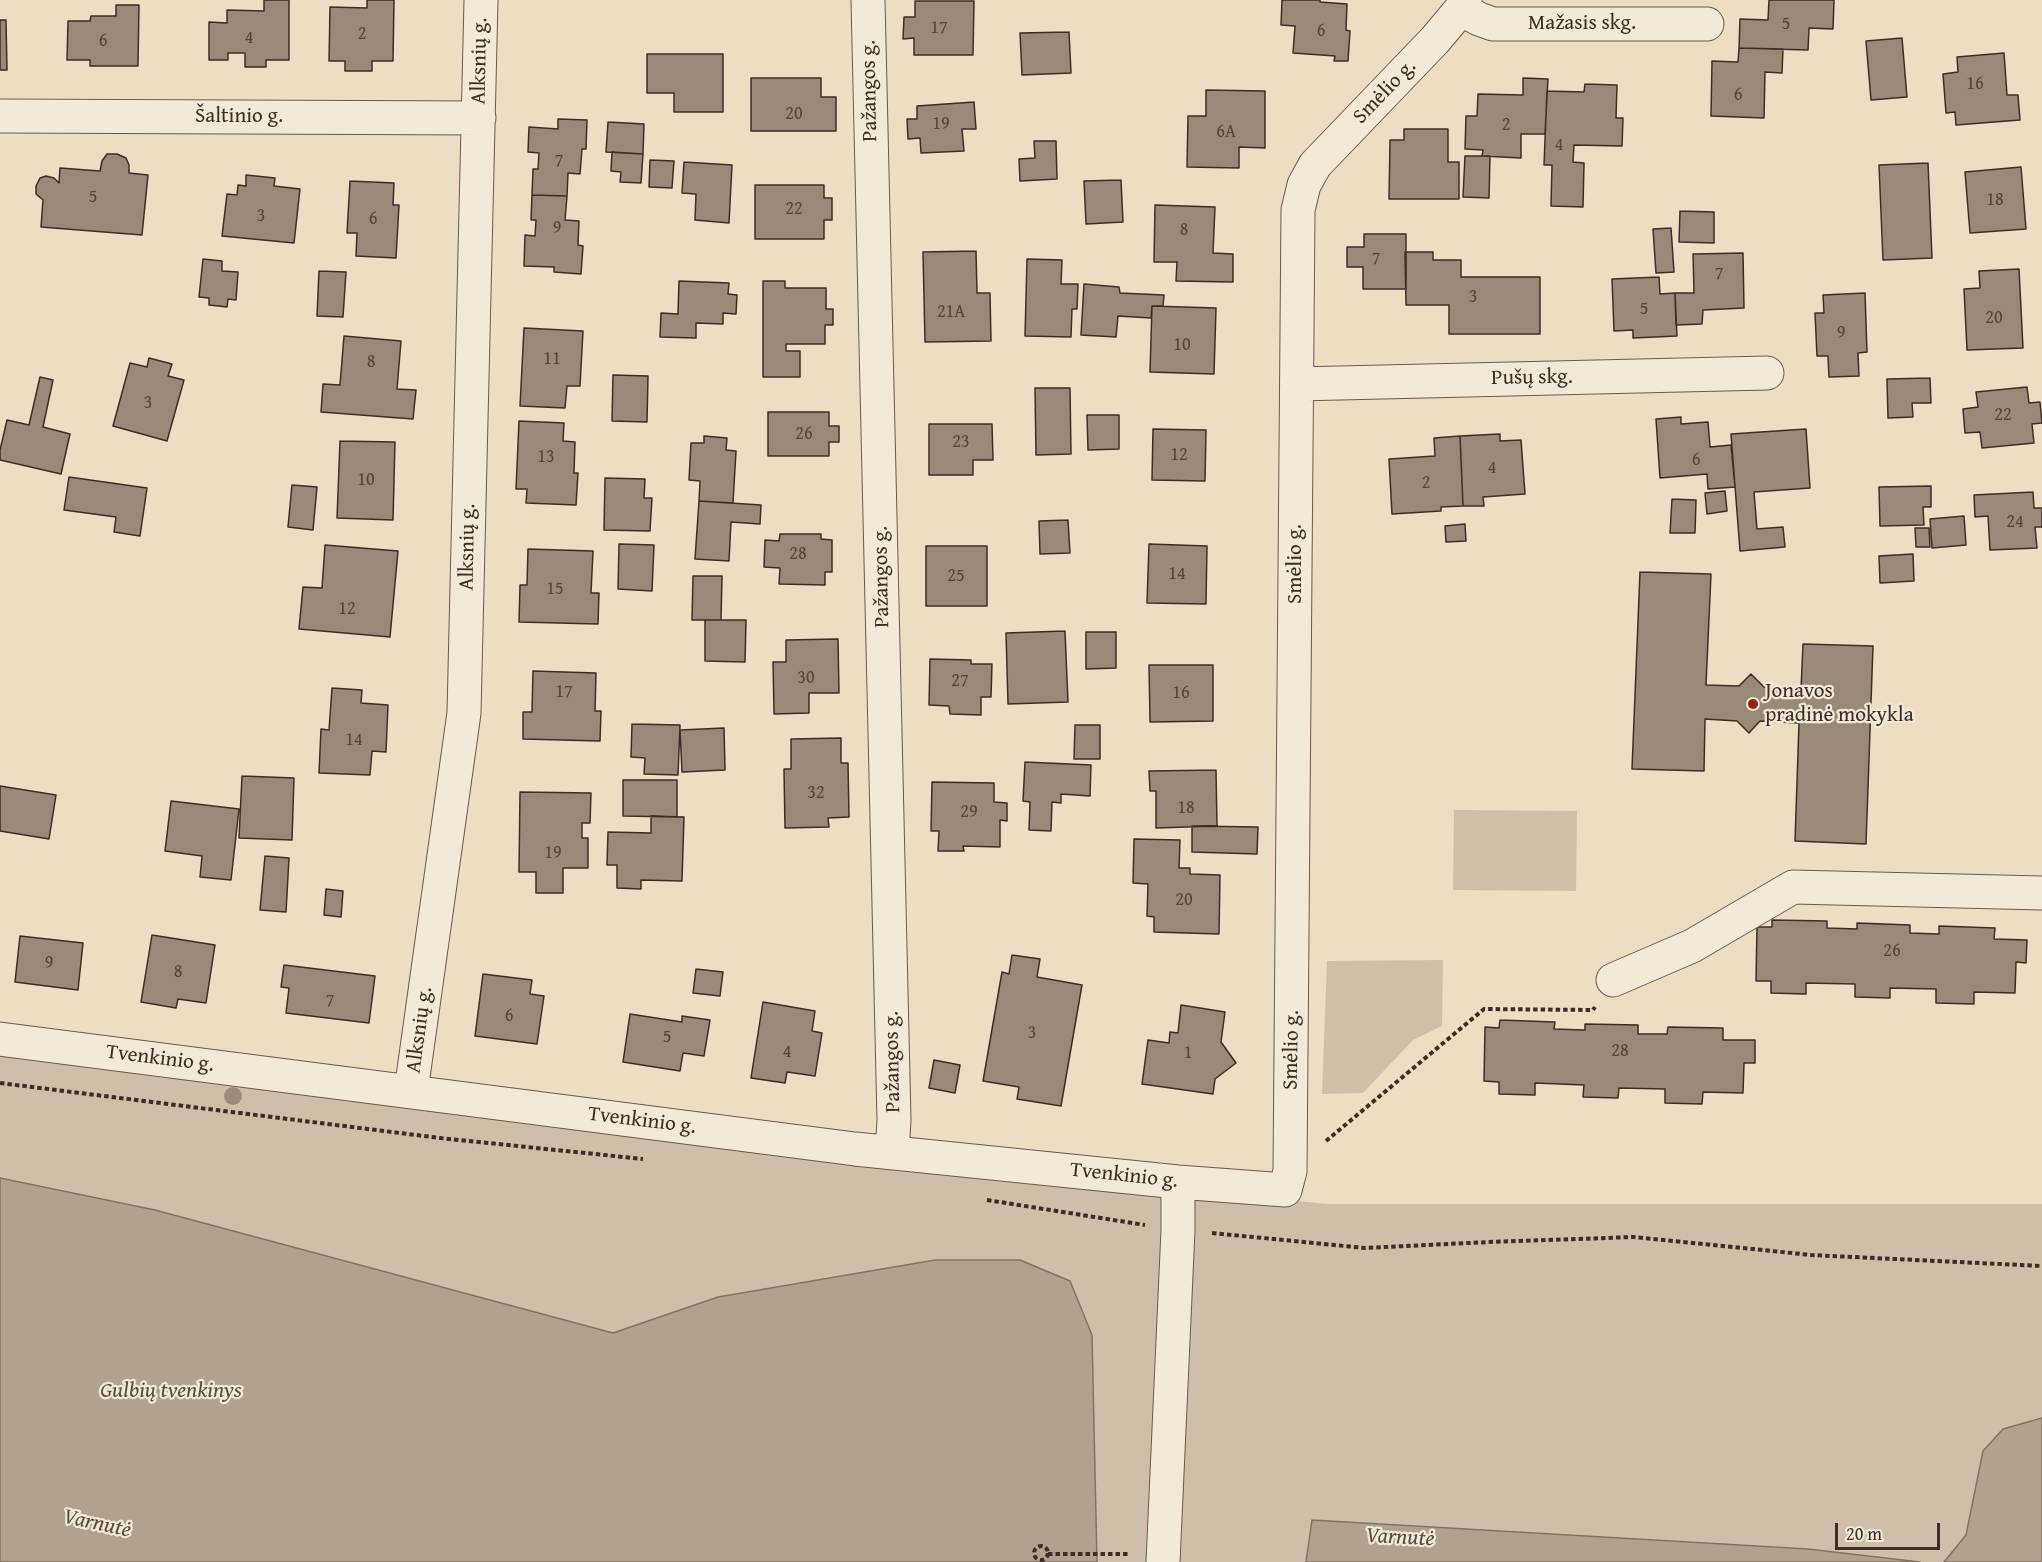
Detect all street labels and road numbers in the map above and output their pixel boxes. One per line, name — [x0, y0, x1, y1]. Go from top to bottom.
street label: Mažasis skg. — [1528, 11, 1636, 37]
street label: Alksnių g. — [467, 17, 493, 105]
street label: Pažangos g. — [857, 40, 883, 142]
street label: Smėlio g. — [1348, 54, 1422, 130]
street label: Šaltinio g. — [195, 104, 283, 130]
street label: Pušų skg. — [1491, 365, 1573, 391]
street label: Alksnių g. — [455, 503, 481, 591]
street label: Smėlio g. — [1283, 524, 1309, 604]
street label: Pažangos g. — [869, 526, 895, 628]
street label: Alksnių g. — [401, 985, 439, 1075]
street label: Smėlio g. — [1279, 1010, 1305, 1090]
street label: Pažangos g. — [880, 1011, 906, 1113]
street label: Tvenkinio g. — [105, 1040, 215, 1078]
street label: Tvenkinio g. — [587, 1102, 697, 1140]
street label: Tvenkinio g. — [1069, 1158, 1179, 1194]

